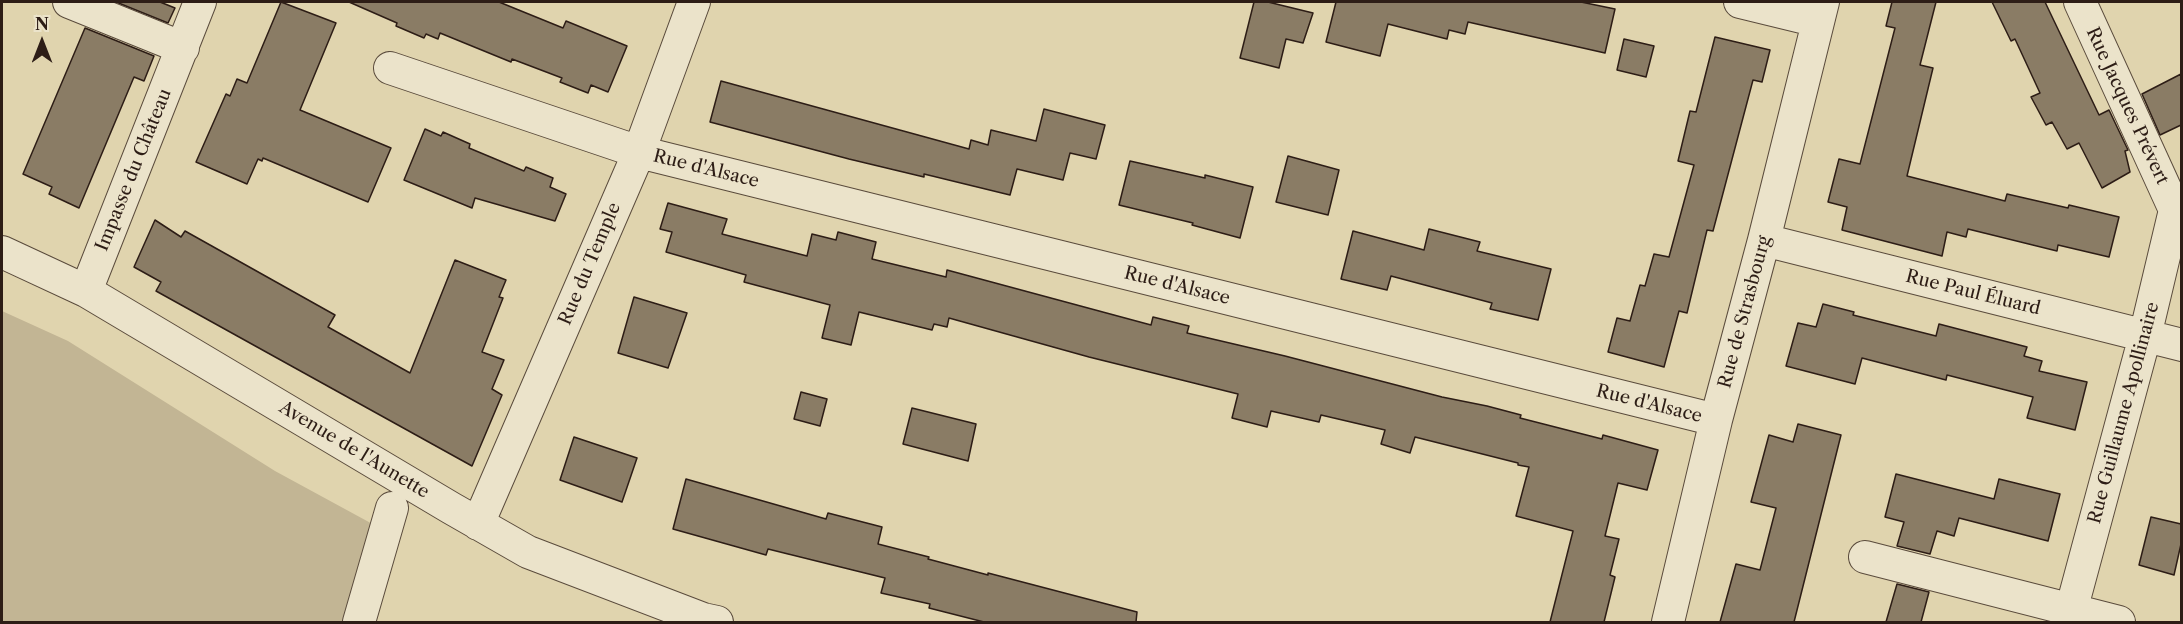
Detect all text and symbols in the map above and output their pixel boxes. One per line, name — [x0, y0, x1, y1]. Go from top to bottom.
north arrow — [12, 12, 72, 72]
text: N — [35, 14, 49, 34]
street label: Rue Jacques Prévert — [2081, 24, 2173, 188]
street label: Impasse du Château — [92, 86, 176, 254]
street label: Rue d'Alsace — [651, 145, 761, 193]
street label: Rue du Temple — [554, 199, 626, 329]
street label: Rue de Strasbourg — [1714, 233, 1776, 391]
street label: Rue d'Alsace — [1122, 262, 1232, 310]
street label: Rue Paul Éluard — [1903, 266, 2043, 320]
street label: Rue Guillaume Apollinaire — [2084, 300, 2164, 526]
street label: Rue d'Alsace — [1594, 380, 1704, 428]
street label: Avenue de l'Aunette — [275, 397, 433, 503]

